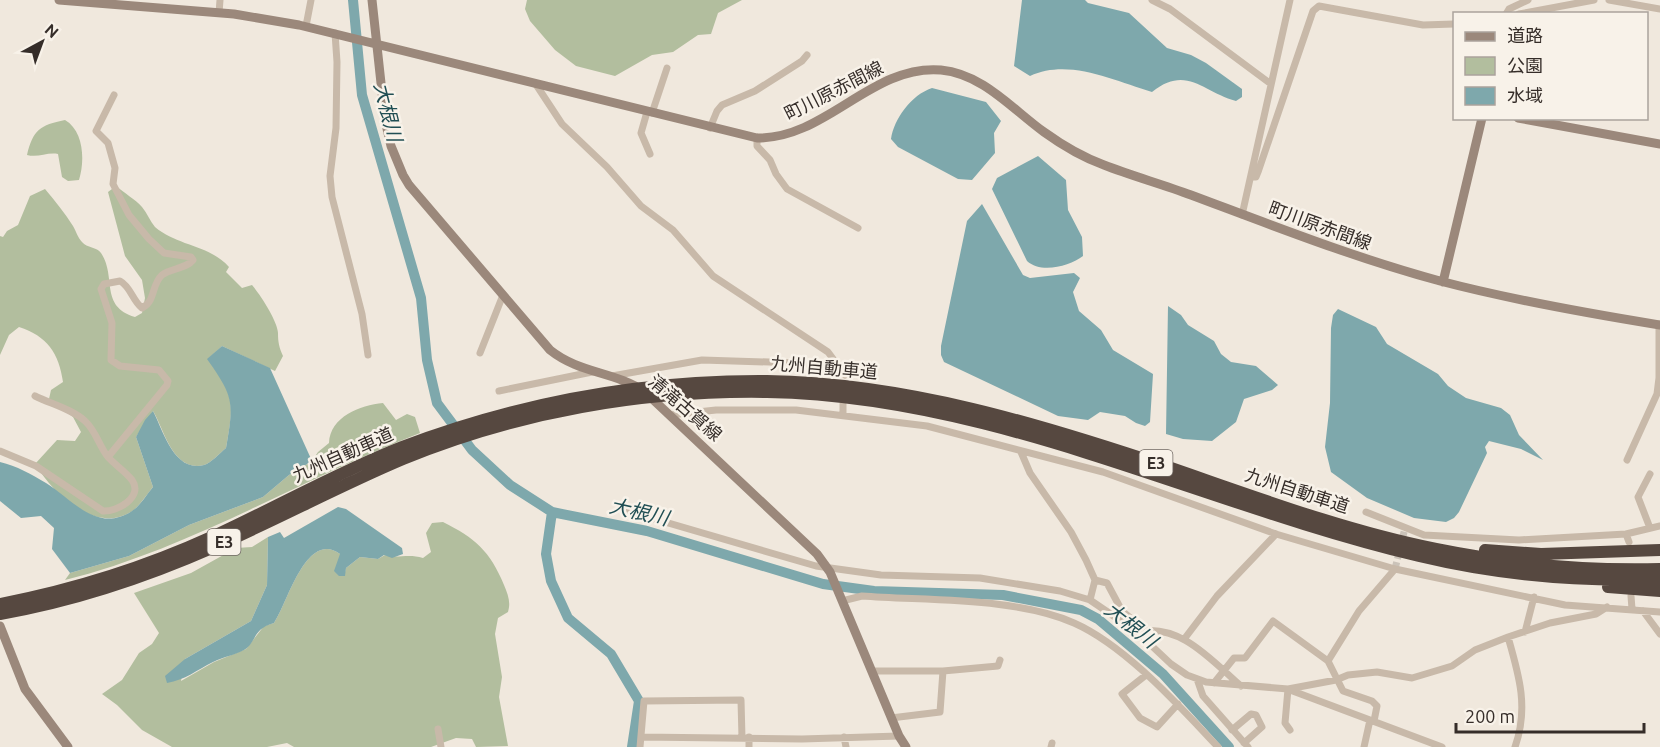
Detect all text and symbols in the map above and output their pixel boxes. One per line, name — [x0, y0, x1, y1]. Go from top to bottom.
north arrow — [12, 12, 72, 72]
legend — [1453, 12, 1648, 120]
text: N — [41, 20, 62, 41]
text: 道路 — [1507, 25, 1543, 45]
text: 公園 — [1507, 55, 1543, 75]
street label: 町川原赤間線 — [781, 57, 886, 124]
water label: 大根川 — [370, 80, 407, 146]
text: 水域 — [1507, 85, 1543, 105]
street label: 町川原赤間線 — [1266, 197, 1375, 253]
street label: 九州自動車道 — [769, 352, 879, 382]
street label: 清滝古賀線 — [645, 370, 726, 444]
street label: 九州自動車道 — [289, 423, 396, 485]
road number: E3 — [1140, 450, 1172, 476]
street label: 九州自動車道 — [1243, 464, 1352, 516]
water label: 大根川 — [607, 494, 673, 530]
road number: E3 — [208, 529, 240, 555]
water label: 大根川 — [1101, 597, 1164, 653]
scale bar — [1456, 696, 1644, 734]
text: 200 m — [1465, 706, 1515, 726]

